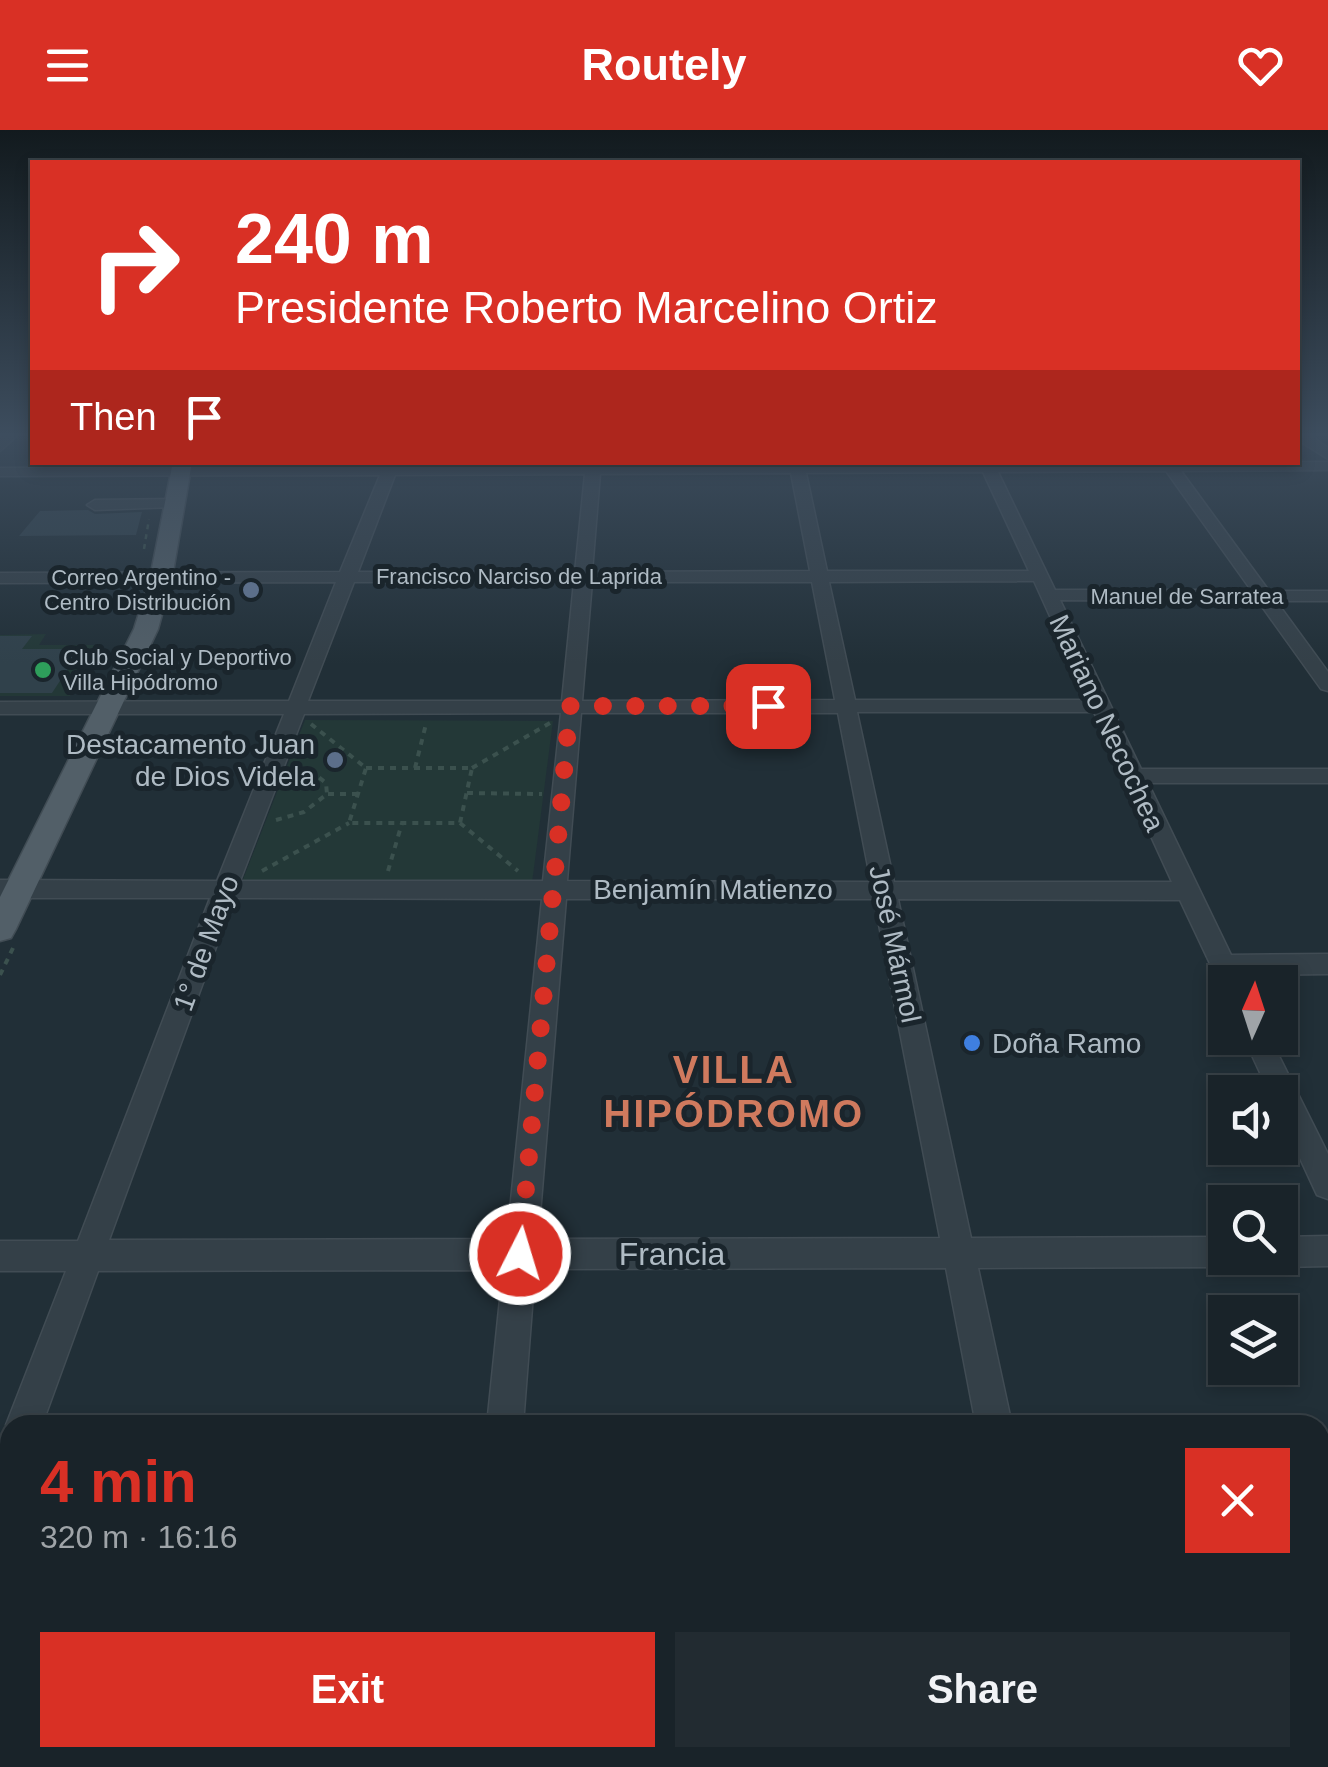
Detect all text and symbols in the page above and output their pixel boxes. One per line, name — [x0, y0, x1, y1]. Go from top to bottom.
icon: menu — [40, 38, 95, 93]
icon: heart — [1233, 38, 1288, 93]
text: Routely — [581, 39, 747, 90]
icon: right — [70, 200, 200, 330]
text: 240 m — [235, 200, 433, 278]
text: Presidente Roberto Marcelino Ortiz — [235, 282, 938, 333]
icon: arrive — [177, 390, 232, 445]
text: Then — [70, 396, 157, 438]
street label: Francisco Narciso de Laprida — [376, 564, 663, 589]
place label: Correo Argentino - Centro Distribución — [44, 565, 231, 615]
marker: Correo Argentino - Centro Distribución — [240, 579, 262, 601]
street label: Manuel de Sarratea — [1090, 584, 1284, 609]
street label: Mariano Necochea — [1043, 610, 1171, 836]
place label: Club Social y Deportivo Villa Hipódromo — [63, 645, 292, 695]
marker: Club Social y Deportivo Villa Hipódromo — [32, 659, 54, 681]
pin — [726, 664, 811, 749]
icon: arrive — [741, 679, 796, 734]
place label: Destacamento Juan de Dios Videla — [66, 729, 315, 792]
marker: Destacamento Juan de Dios Videla — [324, 749, 346, 771]
street label: José Mármol — [863, 862, 927, 1026]
street label: 1° de Mayo — [167, 871, 245, 1015]
street label: Benjamín Matienzo — [593, 874, 833, 905]
north arrow — [1208, 965, 1298, 1055]
map controls — [1208, 965, 1298, 1385]
place label: Doña Ramo — [992, 1028, 1141, 1059]
marker: Doña Ramo — [961, 1032, 983, 1054]
district label: VILLA HIPÓDROMO — [603, 1049, 865, 1135]
button: sound — [1208, 1075, 1298, 1165]
button: search — [1208, 1185, 1298, 1275]
position arrow — [468, 1202, 572, 1306]
street label: Francia — [619, 1236, 726, 1272]
button: layers — [1208, 1295, 1298, 1385]
text: 4 min — [40, 1448, 197, 1515]
button: close — [1185, 1448, 1290, 1553]
text: 320 m · 16:16 — [40, 1519, 237, 1555]
button: Exit — [40, 1632, 655, 1747]
button: Share — [675, 1632, 1290, 1747]

